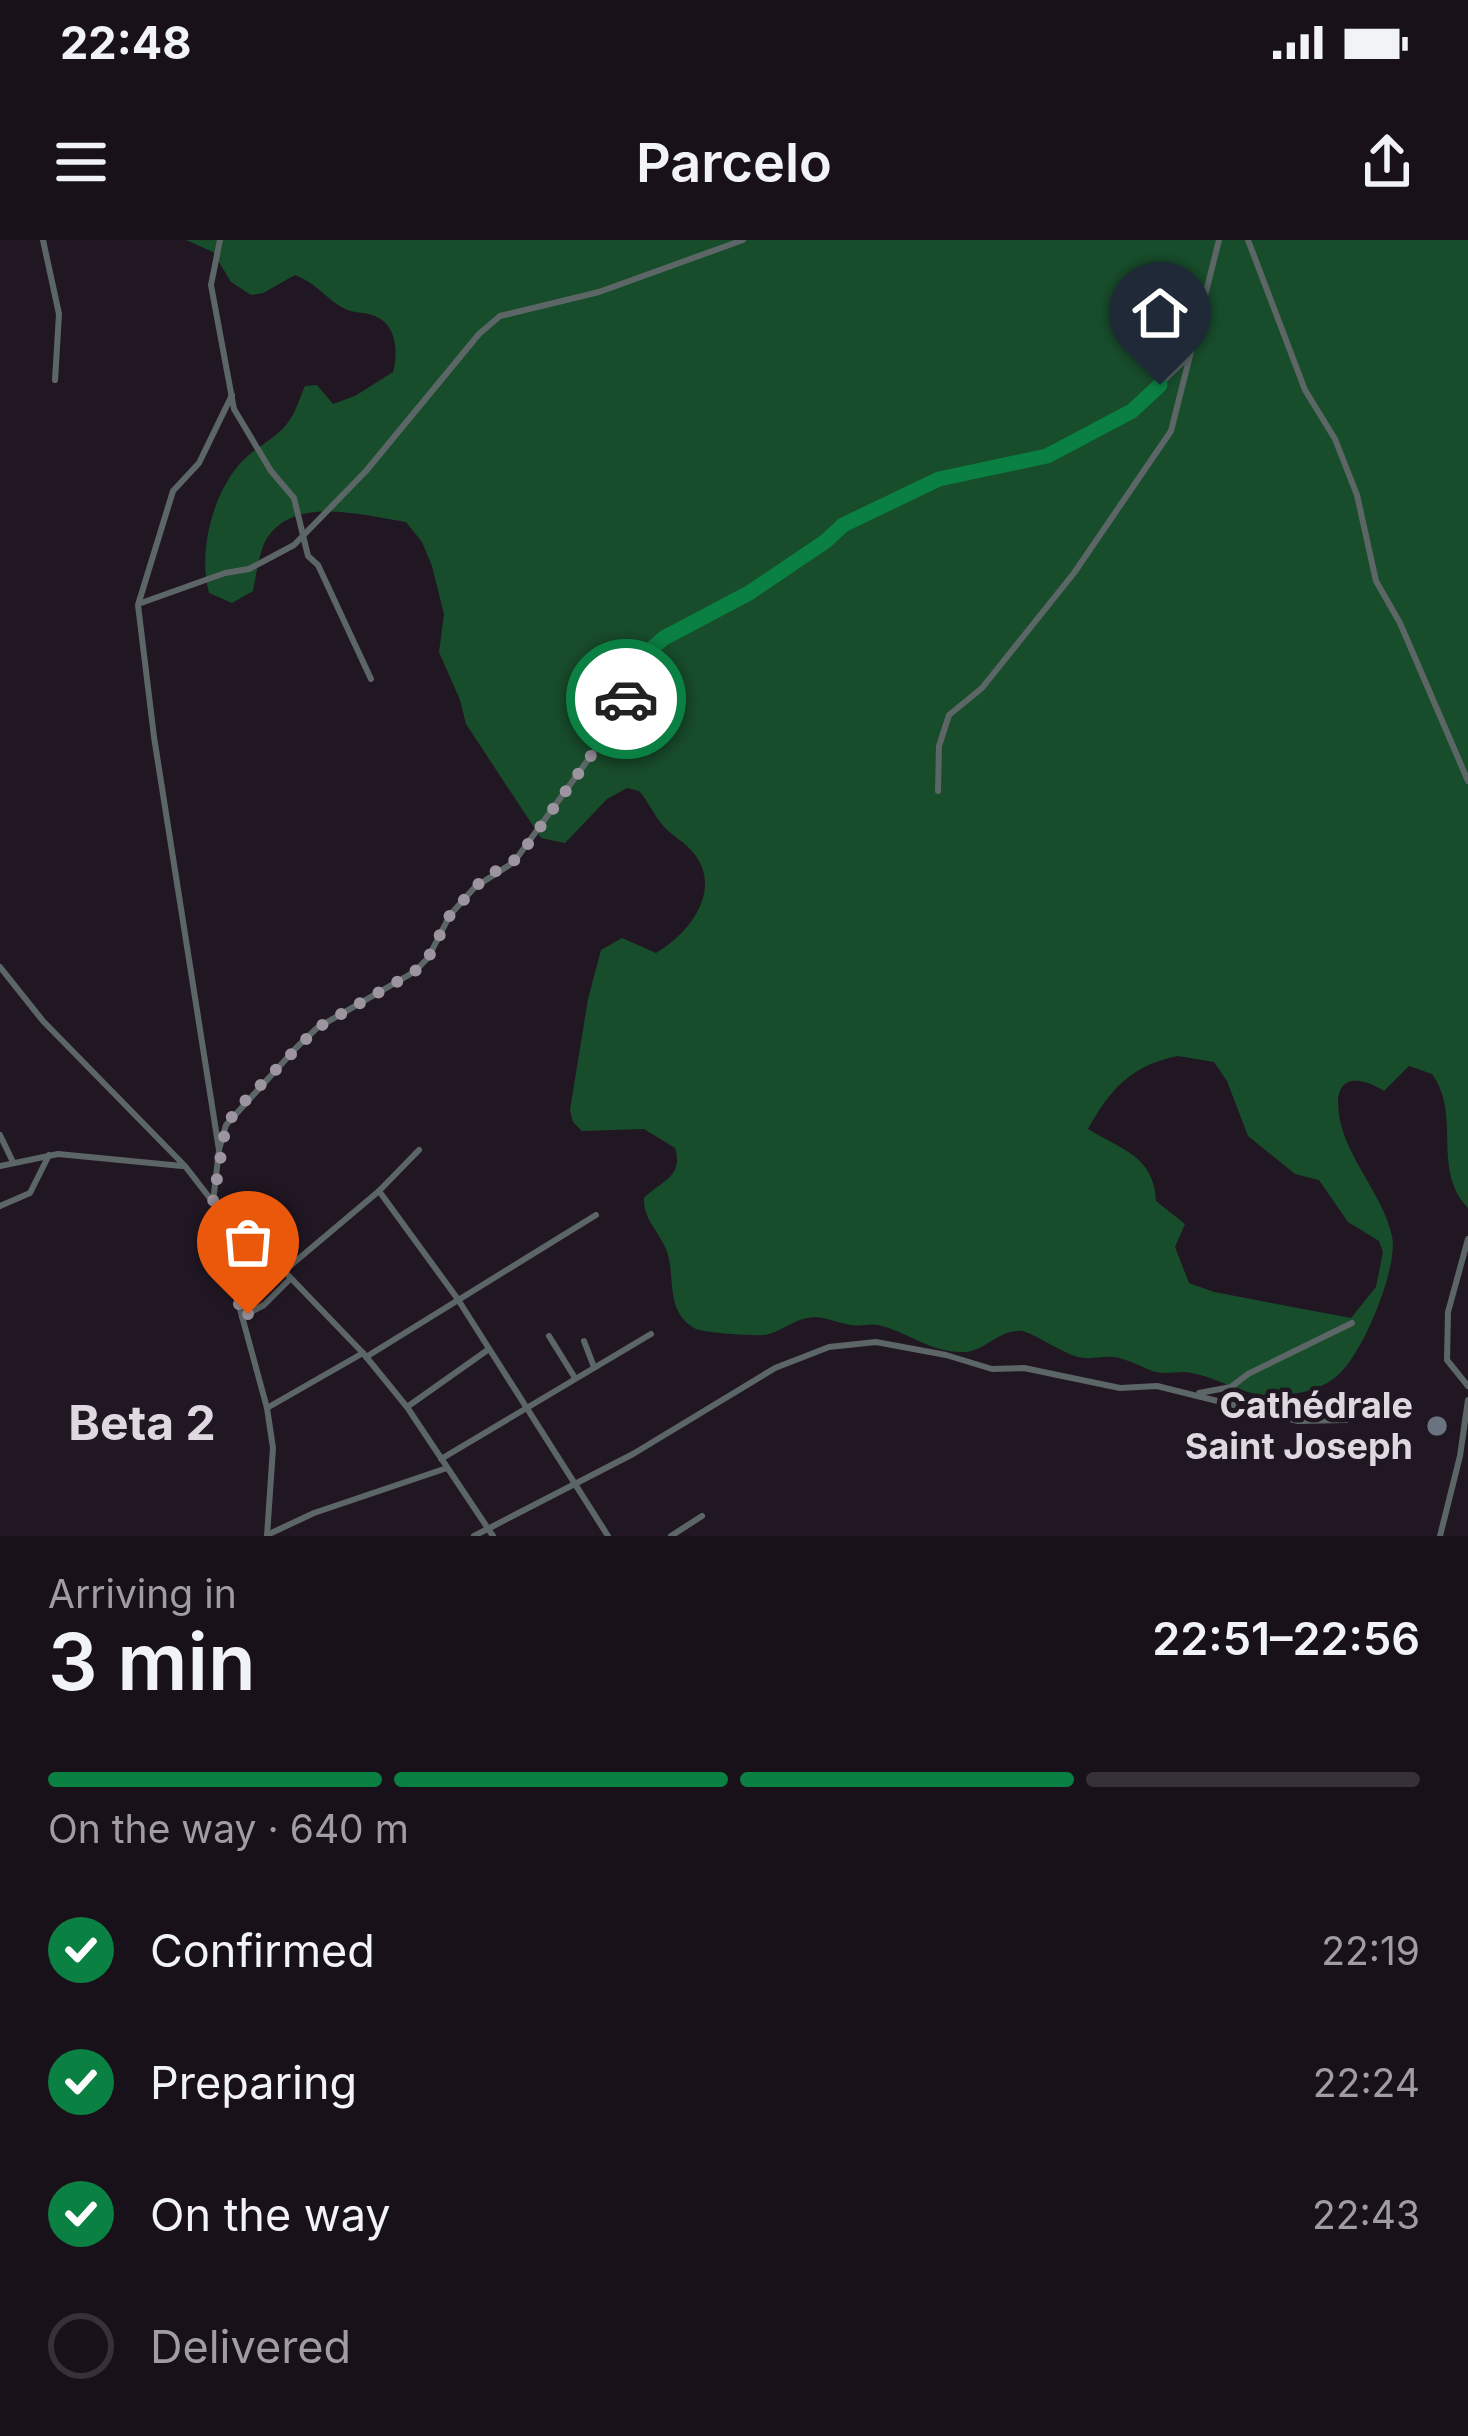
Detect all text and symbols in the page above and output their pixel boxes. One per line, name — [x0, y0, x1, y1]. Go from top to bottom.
text: 22:48 — [60, 15, 191, 70]
icon: menu — [48, 129, 114, 195]
icon: share — [1354, 129, 1420, 195]
text: Parcelo — [636, 130, 832, 195]
pin — [1109, 262, 1211, 385]
icon: home — [1127, 280, 1193, 346]
courier — [566, 639, 686, 759]
icon: car — [593, 666, 659, 732]
pin — [197, 1191, 299, 1314]
icon: bag — [215, 1209, 281, 1275]
place label: Cathédrale Saint Joseph — [1185, 1383, 1413, 1468]
district label: Beta 2 — [68, 1393, 216, 1452]
marker: Cathédrale Saint Joseph — [1424, 1413, 1450, 1439]
text: Arriving in — [48, 1570, 237, 1617]
text: 22:51–22:56 — [1152, 1611, 1420, 1666]
text: 3 min — [48, 1614, 256, 1709]
text: On the way · 640 m — [48, 1805, 409, 1852]
icon: check — [48, 1917, 114, 1983]
text: Confirmed — [150, 1923, 375, 1978]
text: 22:19 — [1321, 1927, 1420, 1974]
icon: check — [48, 2049, 114, 2115]
text: Preparing — [150, 2055, 357, 2110]
text: 22:24 — [1313, 2059, 1420, 2106]
icon: check — [48, 2181, 114, 2247]
text: On the way — [150, 2187, 391, 2242]
text: 22:43 — [1312, 2191, 1420, 2238]
text: Delivered — [150, 2319, 351, 2374]

